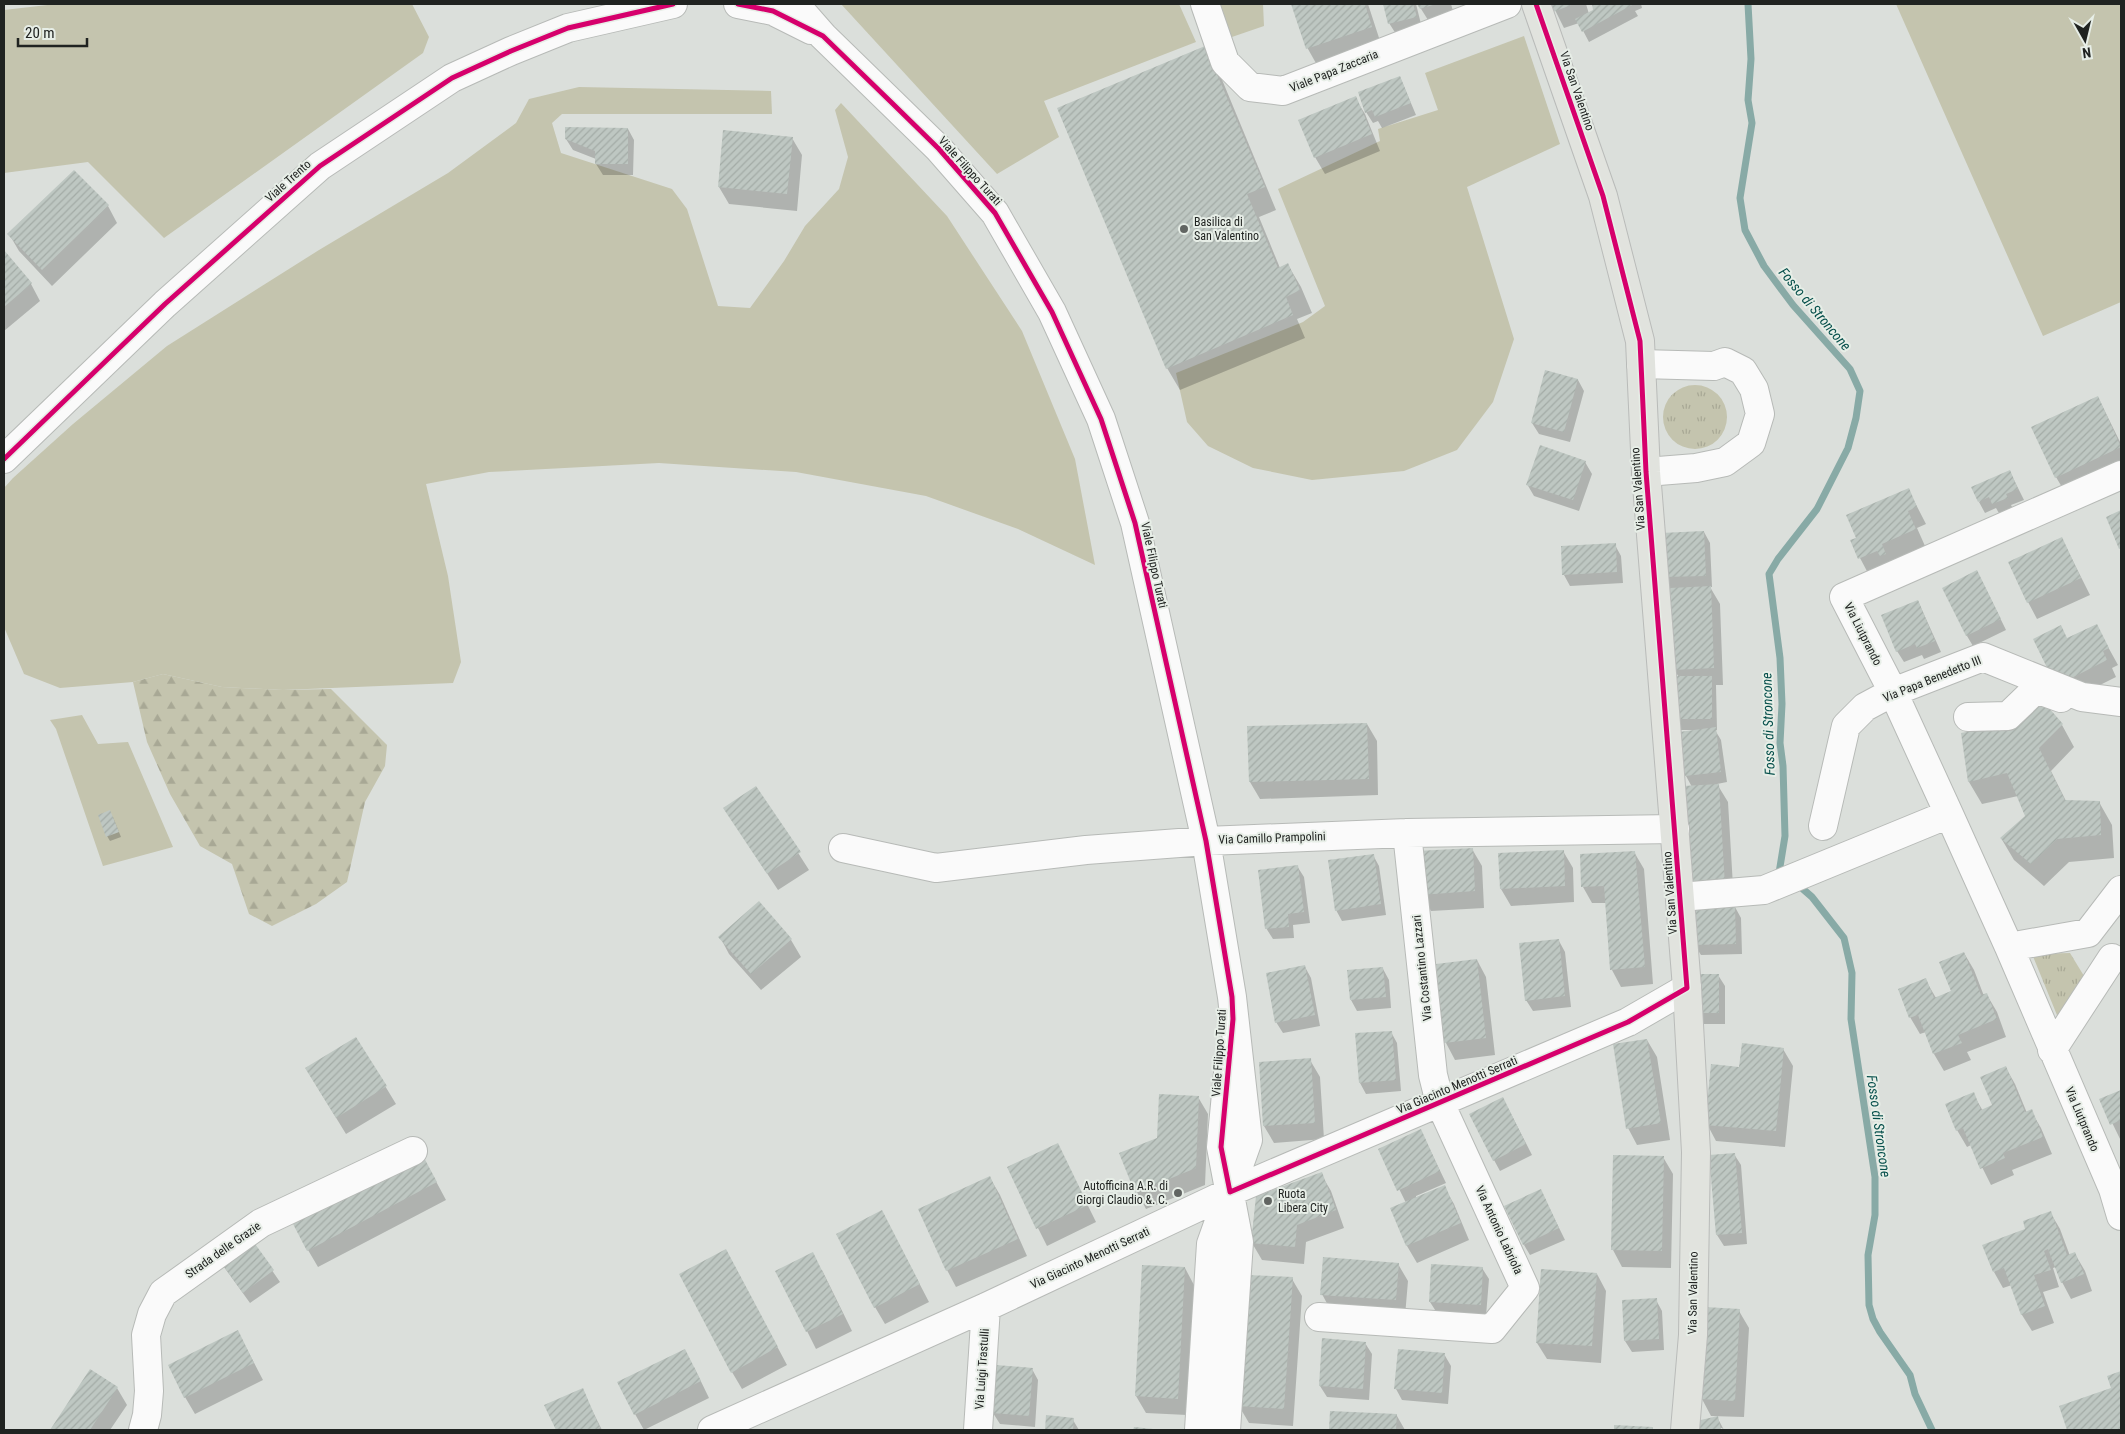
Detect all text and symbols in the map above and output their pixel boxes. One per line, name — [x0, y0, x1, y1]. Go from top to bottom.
scale bar — [18, 15, 86, 47]
north arrow — [2060, 15, 2110, 65]
text: 20 m — [25, 24, 55, 42]
text: N — [2081, 44, 2092, 61]
street label: Viale Papa Zaccaria — [1288, 47, 1380, 95]
street label: Via San Valentino — [1557, 49, 1597, 133]
street label: Viale Filippo Turati — [935, 134, 1005, 208]
street label: Viale Trento — [262, 157, 314, 205]
place label: Basilica di San Valentino — [1194, 215, 1259, 243]
marker: Basilica di San Valentino — [1178, 223, 1190, 235]
water label: Fosso di Stroncone — [1776, 264, 1854, 354]
street label: Via San Valentino — [1628, 447, 1648, 531]
street label: Viale Filippo Turati — [1138, 521, 1170, 609]
street label: Via Liutprando — [1841, 600, 1885, 668]
street label: Via Papa Benedetto III — [1881, 653, 1983, 705]
water label: Fosso di Stroncone — [1758, 672, 1778, 776]
street label: Via Camillo Prampolini — [1218, 829, 1326, 847]
street label: Via San Valentino — [1660, 851, 1680, 935]
street label: Via Costantino Lazzari — [1409, 914, 1435, 1022]
street label: Viale Filippo Turati — [1209, 1009, 1229, 1097]
street label: Via Giacinto Menotti Serrati — [1394, 1053, 1520, 1117]
water label: Fosso di Stroncone — [1864, 1074, 1894, 1178]
street label: Via Liutprando — [2062, 1085, 2102, 1153]
place label: Autofficina A.R. di Giorgi Claudio &. C. — [1076, 1179, 1168, 1207]
street label: Via Antonio Labriola — [1472, 1184, 1526, 1277]
marker: Autofficina A.R. di Giorgi Claudio &. C. — [1172, 1187, 1184, 1199]
place label: Ruota Libera City — [1278, 1187, 1328, 1215]
marker: Ruota Libera City — [1262, 1195, 1274, 1207]
street label: Strada delle Grazie — [183, 1219, 264, 1281]
street label: Via Giacinto Menotti Serrati — [1028, 1224, 1152, 1292]
street label: Via San Valentino — [1685, 1251, 1701, 1335]
street label: Via Luigi Trastulli — [972, 1328, 992, 1410]

